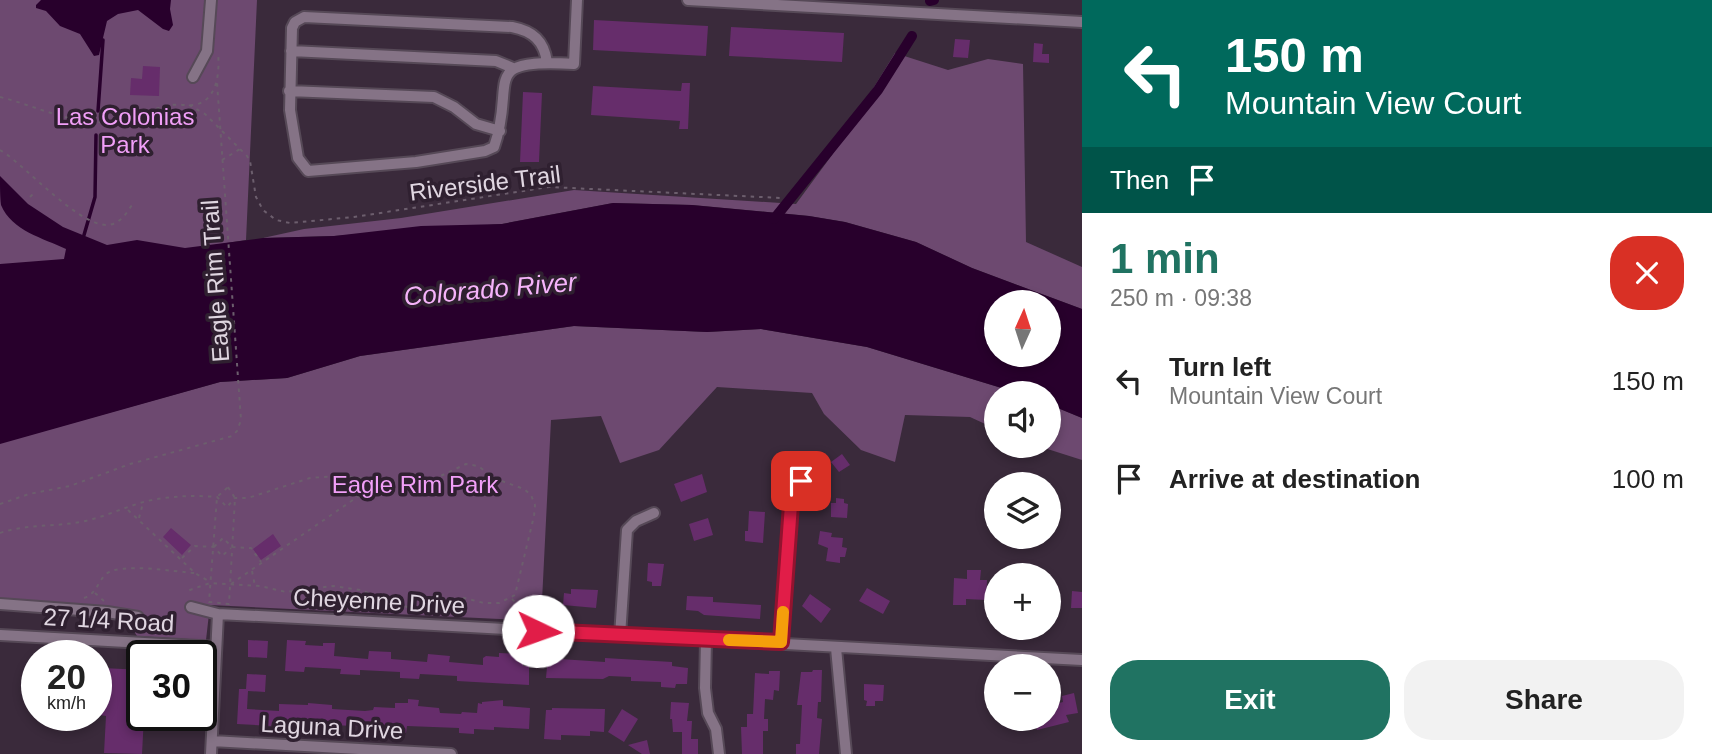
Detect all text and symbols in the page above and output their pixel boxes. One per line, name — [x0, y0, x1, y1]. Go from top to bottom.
icon: left — [1110, 28, 1201, 119]
text: 150 m — [1225, 28, 1364, 82]
text: Mountain View Court — [1225, 85, 1521, 121]
park label: Las Colonias Park — [56, 103, 194, 158]
street label: Riverside Trail — [408, 160, 562, 206]
icon: arrive — [1183, 161, 1221, 199]
text: Then — [1110, 165, 1169, 195]
street label: Eagle Rim Trail — [196, 199, 234, 363]
text: 1 min — [1110, 235, 1220, 282]
button: close — [1610, 236, 1684, 310]
water label: Colorado River — [402, 266, 579, 311]
text: 250 m · 09:38 — [1110, 285, 1252, 311]
north arrow — [984, 290, 1060, 368]
map controls — [984, 290, 1061, 731]
text: Turn left — [1169, 352, 1271, 382]
icon: left — [1110, 362, 1148, 400]
text: 150 m — [1612, 366, 1684, 396]
button: sound — [984, 381, 1061, 458]
text: Mountain View Court — [1169, 383, 1382, 409]
pin — [771, 451, 831, 511]
icon: arrive — [1110, 460, 1148, 498]
icon: arrive — [782, 462, 820, 500]
text: Arrive at destination — [1169, 464, 1420, 494]
text: 100 m — [1612, 464, 1684, 494]
park label: Eagle Rim Park — [332, 471, 499, 498]
button: layers — [984, 472, 1061, 549]
button: + — [984, 563, 1061, 640]
street label: Cheyenne Drive — [292, 583, 466, 619]
position arrow — [501, 594, 575, 668]
street label: 27 1/4 Road — [43, 603, 175, 637]
speed limit sign: 30 — [126, 640, 217, 731]
button: − — [984, 654, 1061, 731]
text: 20 — [47, 657, 86, 696]
button: Exit — [1110, 660, 1390, 740]
button: Share — [1404, 660, 1684, 740]
text: km/h — [47, 693, 86, 713]
street label: Laguna Drive — [260, 710, 404, 744]

